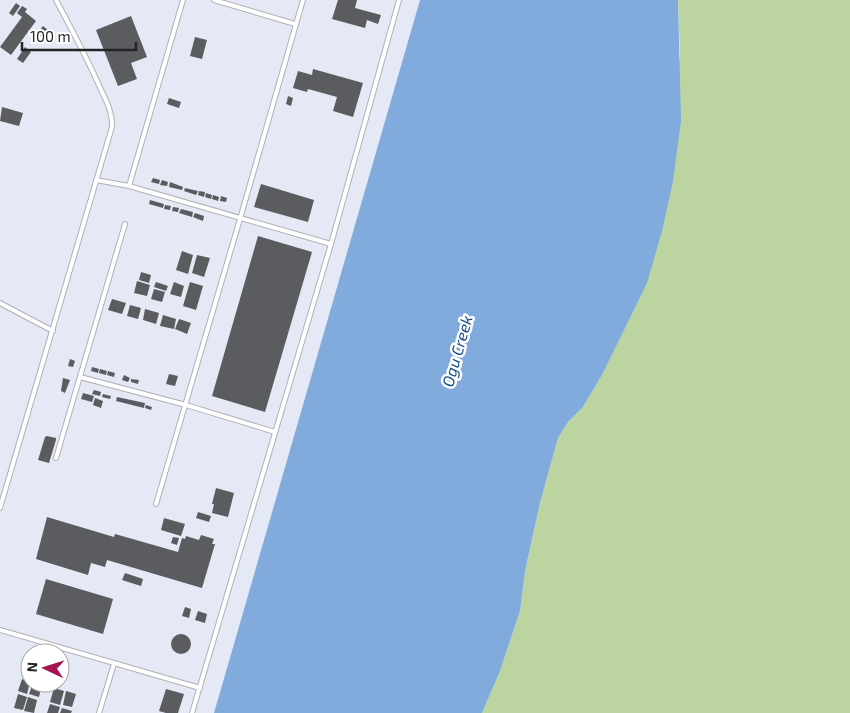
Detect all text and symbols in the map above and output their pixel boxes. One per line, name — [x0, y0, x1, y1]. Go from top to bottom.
scale bar — [22, 20, 136, 52]
text: 100 m — [30, 27, 71, 45]
water label: Ogu Creek — [437, 313, 476, 389]
north arrow — [20, 643, 70, 693]
text: N — [23, 661, 40, 673]

